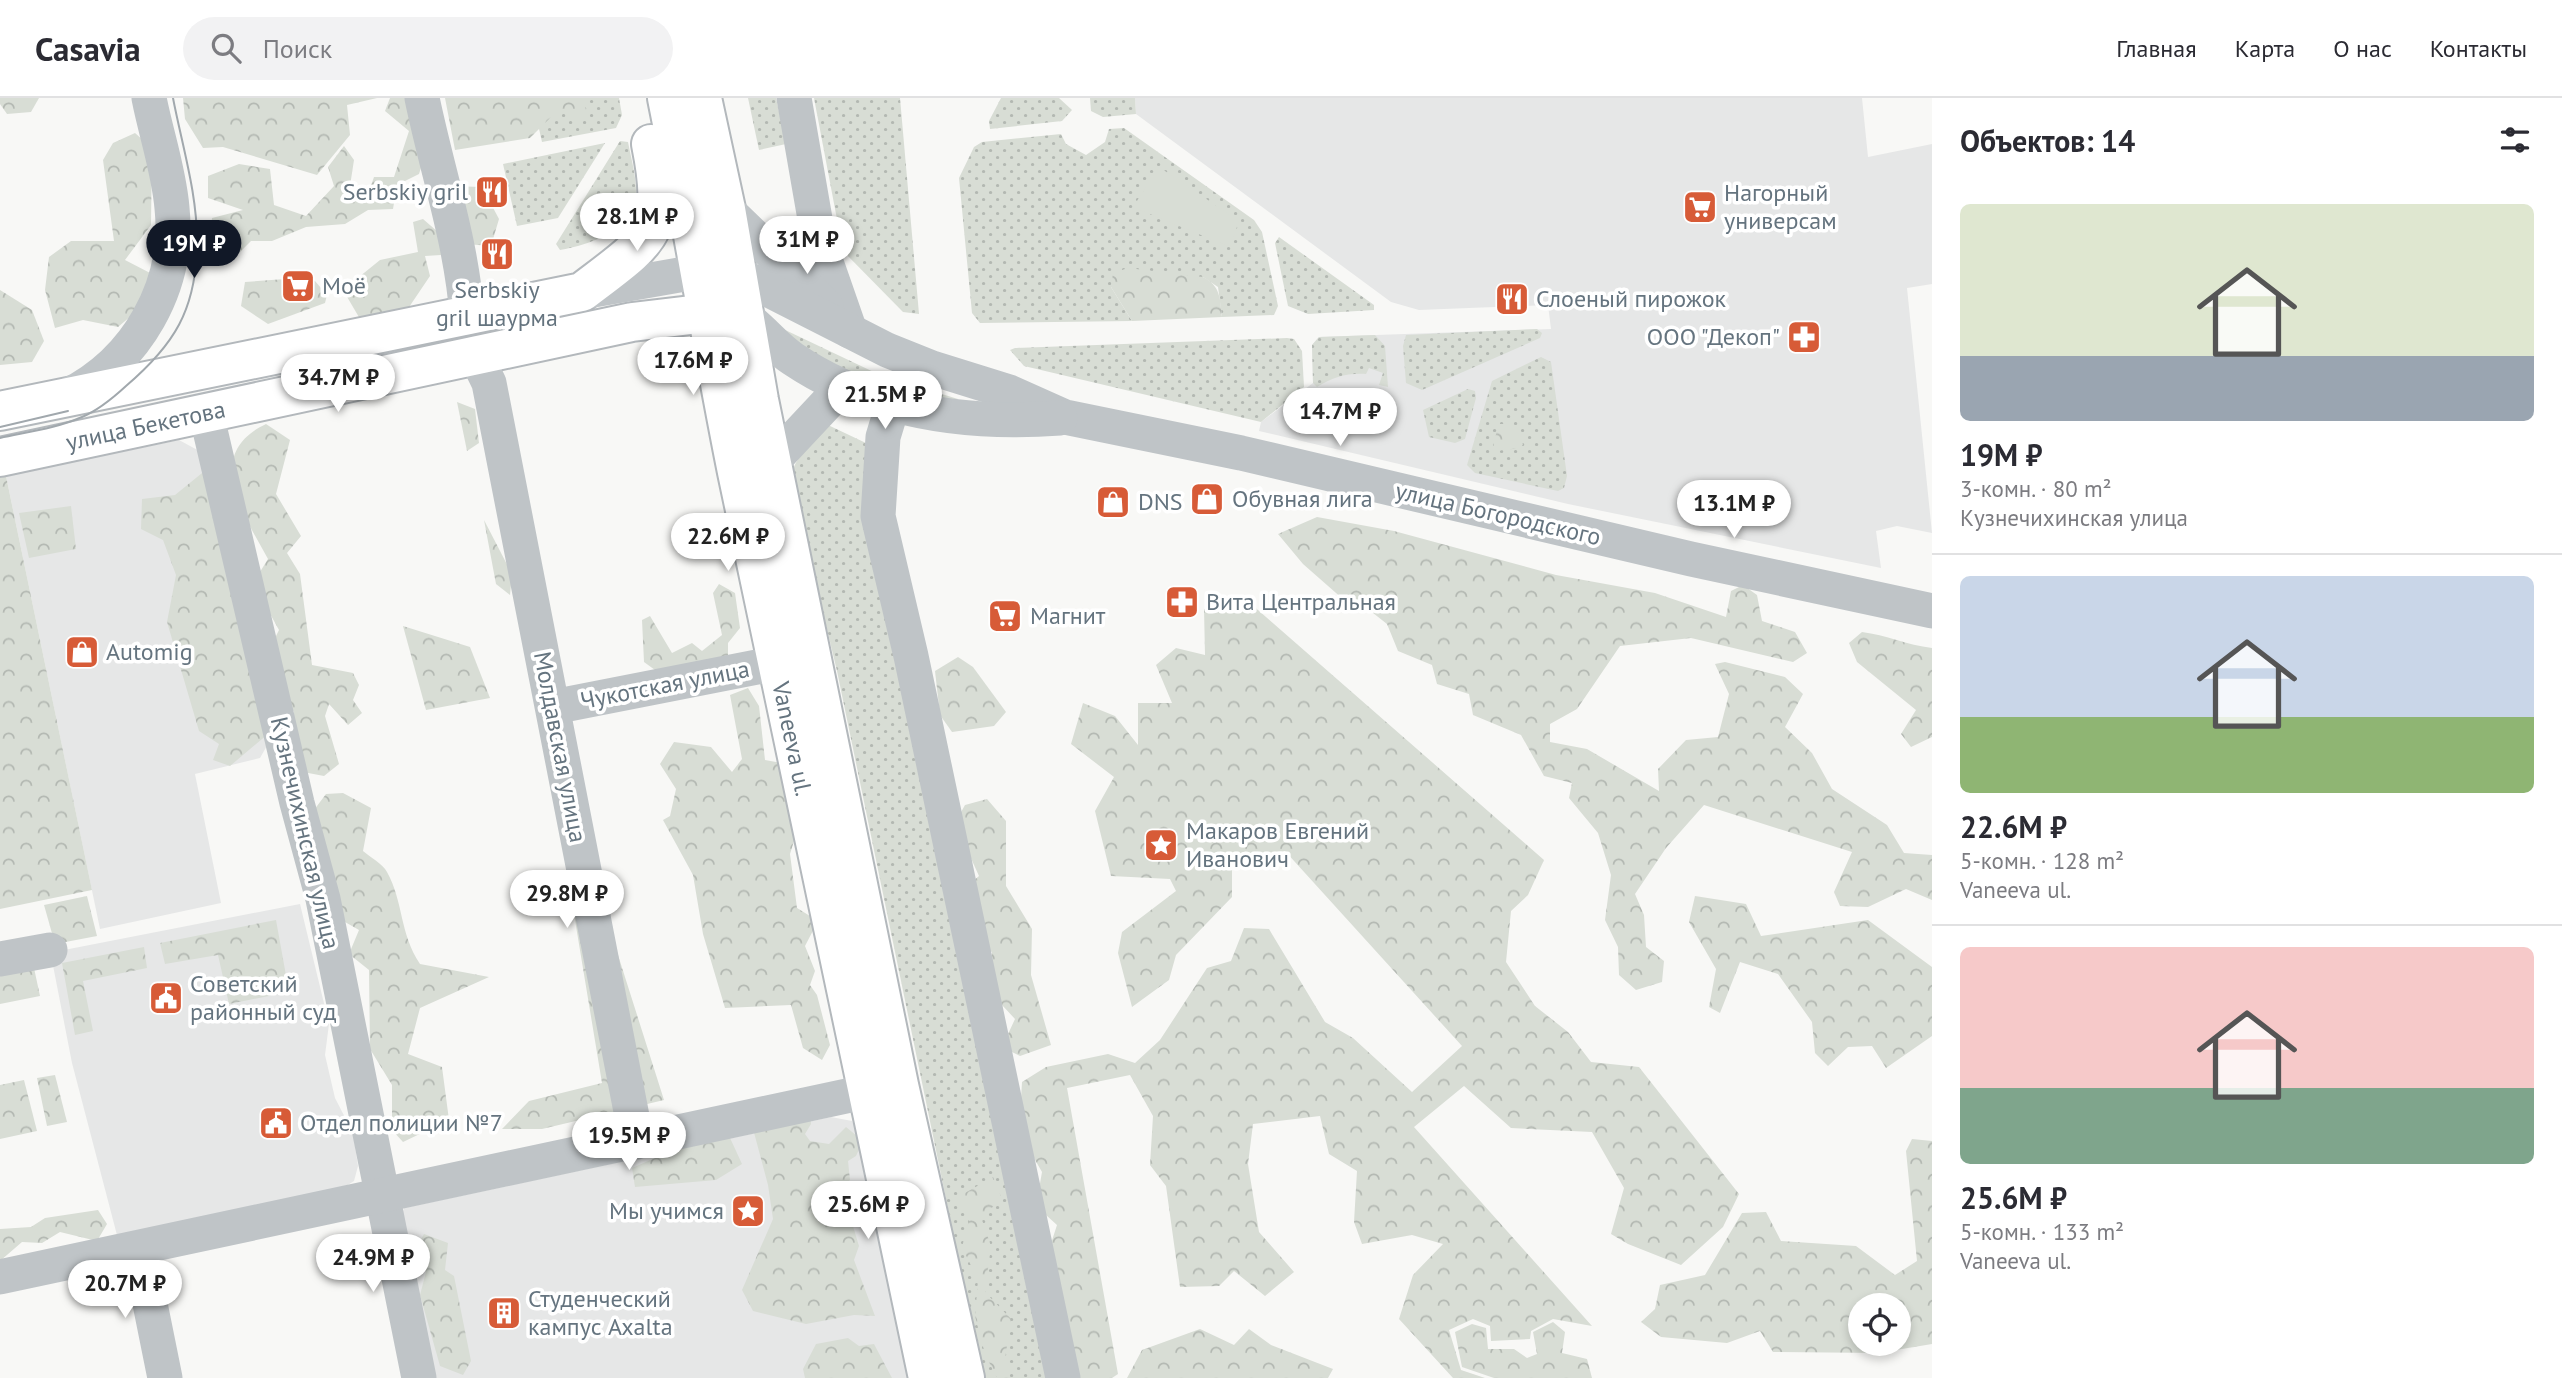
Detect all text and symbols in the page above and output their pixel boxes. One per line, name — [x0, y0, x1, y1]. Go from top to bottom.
search box — [183, 17, 673, 80]
text: Casavia — [35, 27, 141, 70]
icon: search — [207, 29, 245, 67]
text: Поиск — [263, 32, 332, 65]
text: Главная — [2116, 33, 2197, 64]
text: Карта — [2235, 33, 2295, 64]
text: О нас — [2333, 33, 2392, 64]
text: Контакты — [2430, 33, 2527, 64]
text: Объектов: 14 — [1960, 121, 2135, 160]
icon: filters — [2496, 121, 2534, 159]
restaurant icon: Serbskiy gril — [473, 173, 511, 211]
place label: Serbskiy gril — [343, 176, 468, 207]
place label: Нагорный универсам — [1724, 177, 1837, 236]
supermarket icon: Нагорный универсам — [1681, 188, 1719, 226]
pin: 28.1M ₽ — [572, 194, 702, 253]
text: 28.1M ₽ — [596, 201, 678, 230]
pin: 31M ₽ — [758, 216, 856, 276]
pin: 19M ₽ — [145, 220, 243, 280]
text: 31M ₽ — [775, 224, 839, 253]
text: 19M ₽ — [162, 228, 226, 257]
restaurant icon: Serbskiy gril шаурма — [478, 235, 516, 273]
icon: home — [2184, 249, 2310, 375]
supermarket icon: Моё — [279, 267, 317, 305]
place label: Моё — [322, 270, 366, 301]
place label: Serbskiy gril шаурма — [436, 274, 558, 333]
restaurant icon: Слоеный пирожок — [1493, 280, 1531, 318]
place label: Слоеный пирожок — [1536, 283, 1727, 314]
pharmacy icon: ООО "Декоп" — [1785, 318, 1823, 356]
place label: ООО "Декоп" — [1647, 321, 1780, 352]
pin: 17.6M ₽ — [628, 338, 758, 397]
text: 17.6M ₽ — [653, 345, 733, 374]
pin: 34.7M ₽ — [273, 354, 403, 414]
text: 34.7M ₽ — [297, 362, 379, 391]
pin: 21.5M ₽ — [820, 372, 950, 431]
text: 21.5M ₽ — [844, 379, 926, 408]
pin: 14.7M ₽ — [1275, 388, 1405, 448]
street label: улица Бекетова — [63, 393, 228, 457]
text: 14.7M ₽ — [1299, 396, 1381, 425]
text: 19M ₽ — [1960, 435, 2043, 474]
text: 3-комн. · 80 m² — [1960, 474, 2112, 503]
street label: улица Богородского — [1392, 475, 1604, 552]
shop icon: Обувная лига — [1188, 480, 1226, 518]
pin: 13.1M ₽ — [1669, 480, 1799, 540]
shop icon: DNS — [1094, 483, 1132, 521]
place label: Обувная лига — [1232, 483, 1373, 514]
place label: DNS — [1138, 486, 1183, 517]
text: 13.1M ₽ — [1693, 488, 1775, 517]
text: Кузнечихинская улица — [1960, 503, 2188, 532]
pin: 22.6M ₽ — [663, 514, 793, 573]
text: 22.6M ₽ — [687, 521, 769, 550]
pharmacy icon: Вита Центральная — [1163, 583, 1201, 621]
place label: Вита Центральная — [1206, 586, 1396, 617]
supermarket icon: Магнит — [986, 597, 1024, 635]
place label: Магнит — [1030, 600, 1106, 631]
icon: home — [2184, 621, 2310, 747]
shop icon: Automig — [63, 633, 101, 671]
place label: Automig — [106, 636, 193, 667]
street label: Молдавская улица — [527, 649, 594, 845]
street label: Чукотская улица — [578, 653, 752, 716]
street label: Vaneeva ul. — [765, 678, 820, 799]
street label: Кузнечихинская улица — [264, 713, 347, 952]
text: 22.6M ₽ — [1960, 807, 2067, 846]
place label: Макаров Евгений Иванович — [1186, 815, 1369, 874]
place icon: Макаров Евгений Иванович — [1142, 826, 1180, 864]
text: 5-комн. · 128 m² — [1960, 846, 2124, 875]
pin: 29.8M ₽ — [502, 870, 632, 930]
text: Vaneeva ul. — [1960, 875, 2071, 904]
text: 29.8M ₽ — [526, 878, 608, 907]
place label: Советский районный суд — [190, 968, 336, 1027]
public building icon: Советский районный суд — [147, 979, 185, 1017]
icon: home — [2184, 992, 2310, 1118]
public building icon: Отдел полиции №7 — [257, 1104, 295, 1142]
place label: Отдел полиции №7 — [300, 1107, 503, 1138]
pin: 19.5M ₽ — [564, 1112, 694, 1172]
text: 19.5M ₽ — [588, 1120, 670, 1149]
text: 25.6M ₽ — [1960, 1178, 2067, 1217]
pin: 25.6M ₽ — [803, 1182, 933, 1241]
text: 25.6M ₽ — [827, 1189, 909, 1218]
place icon: Мы учимся — [729, 1192, 767, 1230]
place label: Мы учимся — [609, 1195, 724, 1226]
text: 5-комн. · 133 m² — [1960, 1217, 2124, 1246]
pin: 24.9M ₽ — [308, 1234, 438, 1294]
text: 24.9M ₽ — [332, 1242, 414, 1271]
text: Vaneeva ul. — [1960, 1246, 2071, 1275]
pin: 20.7M ₽ — [60, 1260, 190, 1320]
text: 20.7M ₽ — [84, 1268, 166, 1297]
place label: Студенческий кампус Axalta — [528, 1283, 673, 1342]
map controls — [1848, 1293, 1911, 1356]
button: locate — [1848, 1293, 1911, 1356]
building icon: Студенческий кампус Axalta — [485, 1294, 523, 1332]

